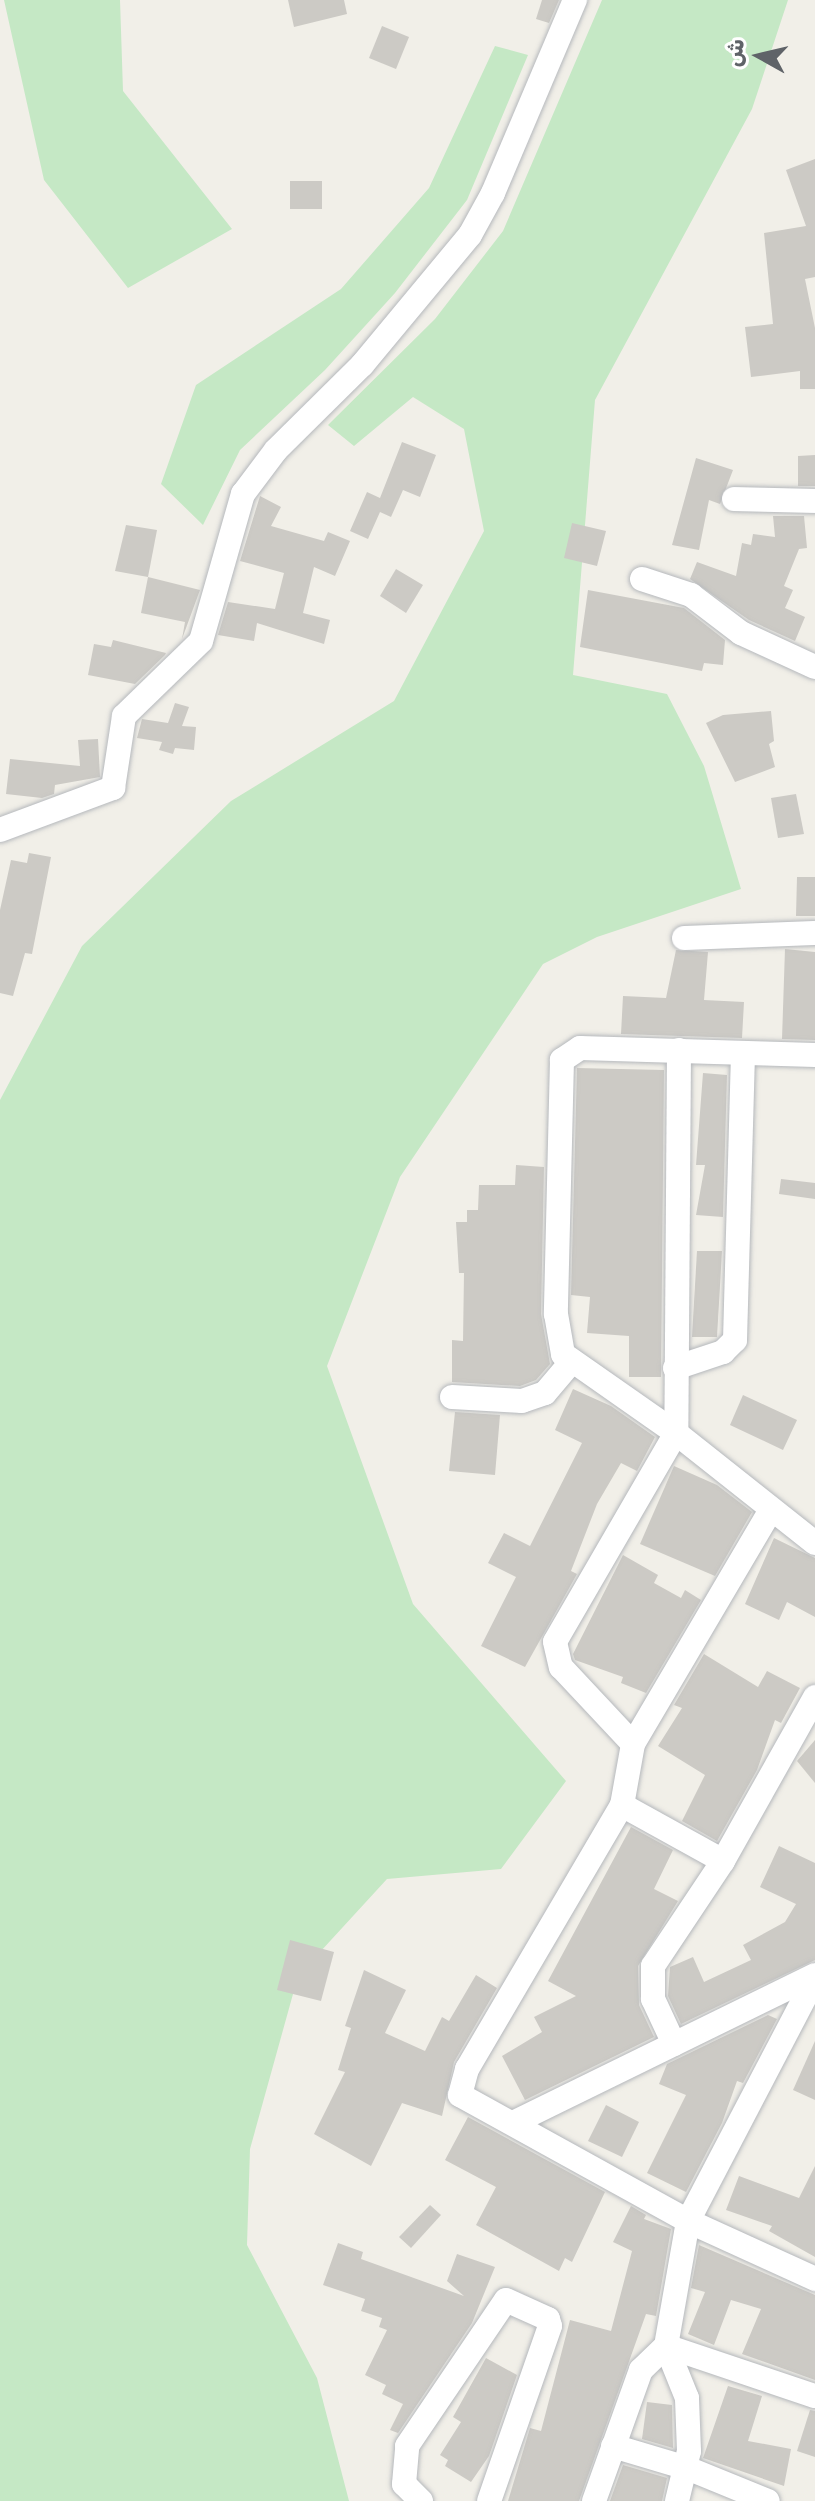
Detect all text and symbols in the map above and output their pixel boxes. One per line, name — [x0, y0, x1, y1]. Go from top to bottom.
north arrow — [719, 16, 799, 96]
text: ش — [719, 37, 750, 68]

